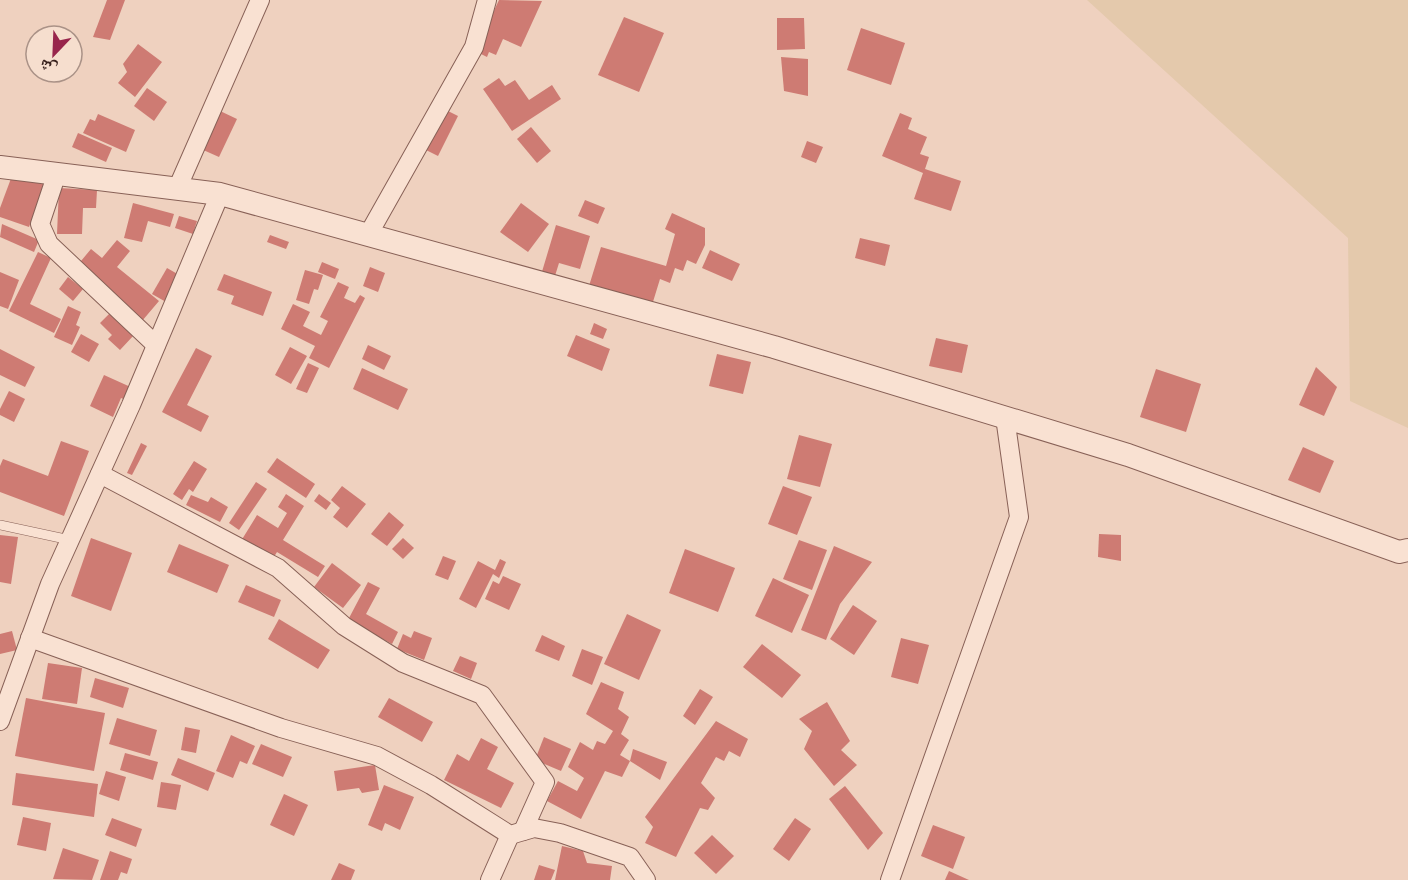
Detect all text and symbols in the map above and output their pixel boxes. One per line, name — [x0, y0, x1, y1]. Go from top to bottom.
north arrow — [24, 24, 84, 84]
text: ش — [36, 54, 60, 81]

